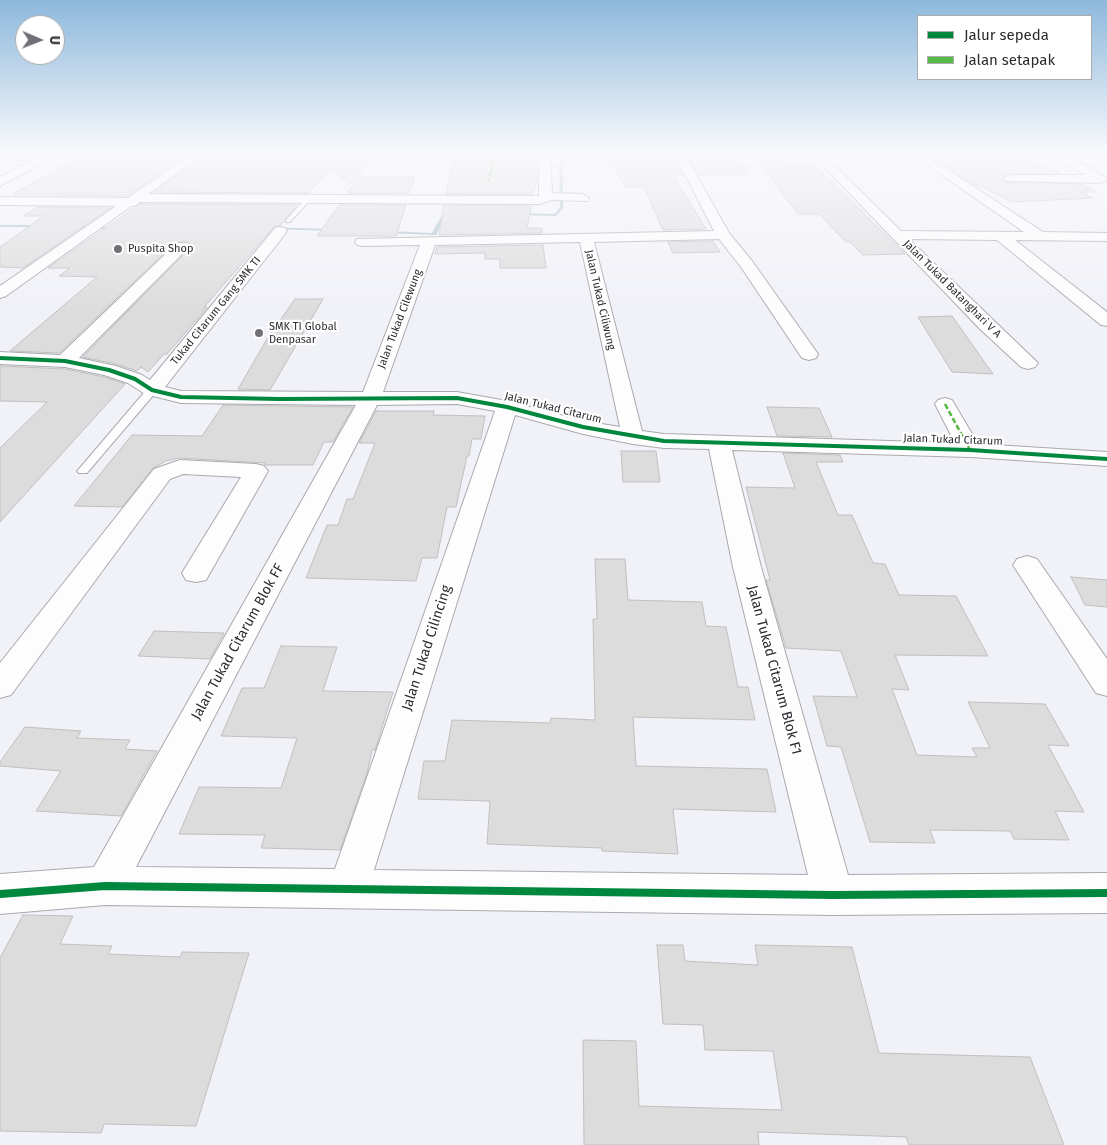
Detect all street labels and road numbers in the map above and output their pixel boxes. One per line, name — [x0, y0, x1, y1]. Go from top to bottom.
street label: Jalan Tukad Batanghari V A — [900, 237, 1004, 341]
street label: Jalan Tukad Ciliwung — [582, 249, 618, 351]
street label: Tukad Citarum Gang SMK TI — [168, 254, 264, 368]
street label: Jalan Tukad Cilewung — [375, 268, 425, 370]
street label: Jalan Tukad Citarum — [503, 390, 603, 426]
street label: Jalan Tukad Citarum — [903, 432, 1003, 448]
street label: Jalan Tukad Citarum Blok FF — [188, 561, 288, 723]
street label: Jalan Tukad Cilincing — [399, 583, 455, 713]
street label: Jalan Tukad Citarum Blok F1 — [743, 584, 805, 756]

